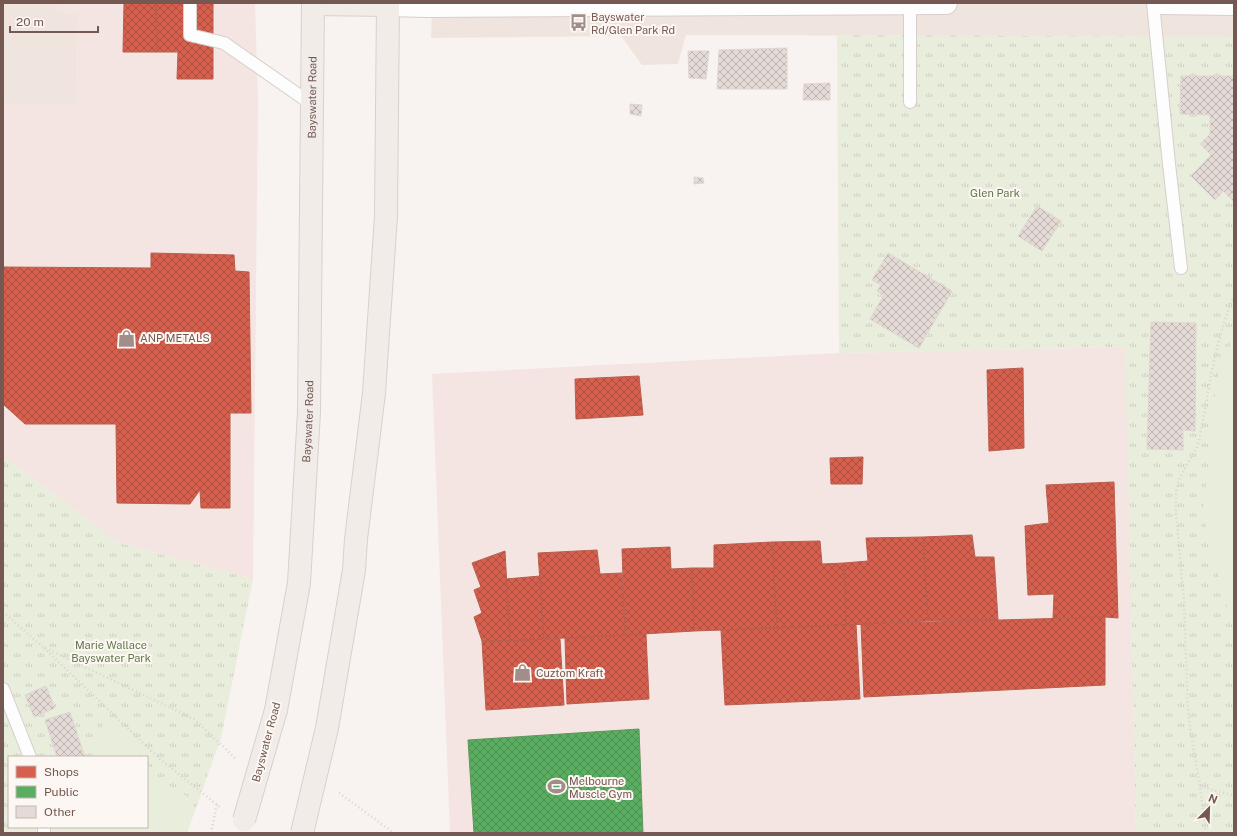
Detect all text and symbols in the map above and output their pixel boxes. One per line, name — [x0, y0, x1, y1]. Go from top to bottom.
scale bar — [10, 8, 98, 34]
place label: Bayswater Rd/Glen Park Rd — [591, 11, 675, 36]
bus stop icon: Bayswater Rd/Glen Park Rd — [568, 13, 588, 33]
text: 20 m — [16, 15, 44, 29]
street label: Bayswater Road — [306, 56, 318, 139]
park label: Glen Park — [970, 187, 1020, 199]
shop icon: ANP METALS — [117, 328, 137, 348]
place label: ANP METALS — [140, 332, 210, 344]
street label: Bayswater Road — [300, 380, 315, 463]
park label: Marie Wallace Bayswater Park — [71, 639, 151, 664]
shop icon: Cuztom Kraft — [513, 663, 533, 683]
place label: Cuztom Kraft — [536, 667, 604, 679]
street label: Bayswater Road — [250, 701, 282, 783]
legend — [8, 756, 148, 828]
text: Shops — [44, 765, 79, 779]
place label: Melbourne Muscle Gym — [569, 775, 632, 800]
sports icon: Melbourne Muscle Gym — [546, 777, 566, 797]
text: Public — [44, 785, 79, 799]
north arrow — [1189, 788, 1229, 828]
text: N — [1207, 792, 1219, 806]
text: Other — [44, 805, 76, 819]

